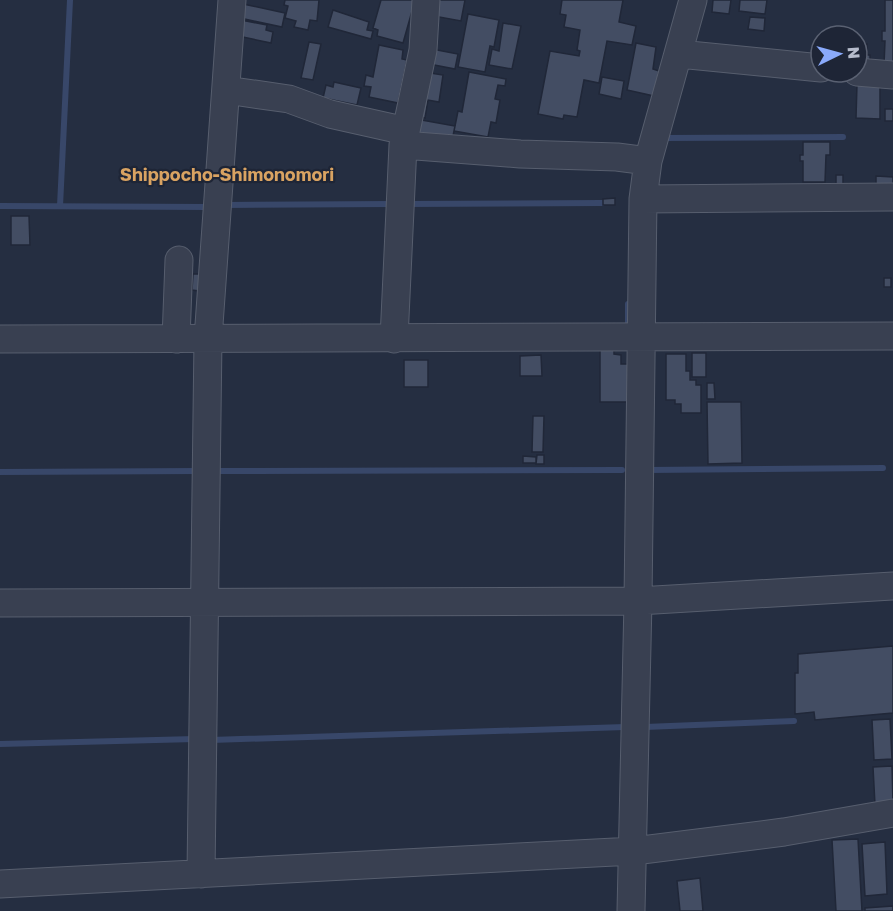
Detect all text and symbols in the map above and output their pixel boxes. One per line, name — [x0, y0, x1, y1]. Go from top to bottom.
north arrow — [809, 24, 869, 84]
text: N — [843, 46, 864, 60]
district label: Shippocho-Shimonomori — [120, 163, 334, 185]

